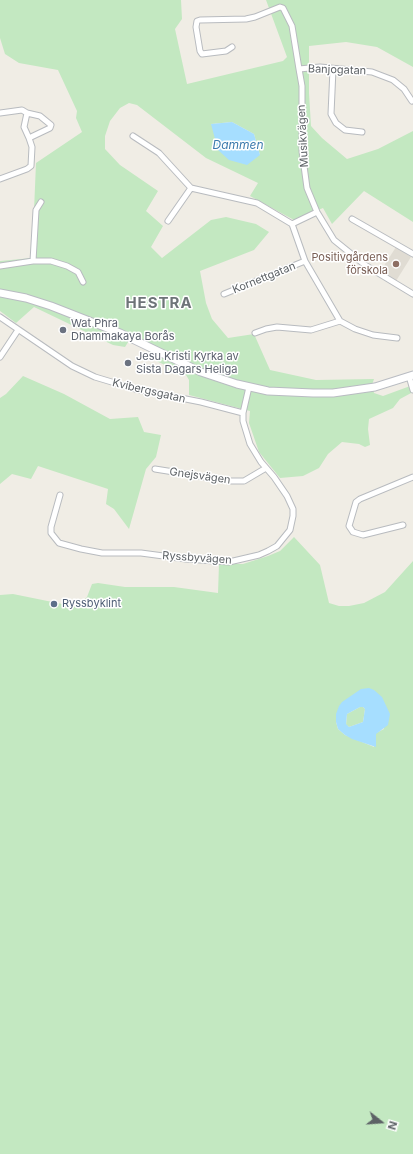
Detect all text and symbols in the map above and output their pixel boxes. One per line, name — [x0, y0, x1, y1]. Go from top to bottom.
street label: Banjogatan — [308, 62, 366, 78]
street label: Musikvägen — [295, 104, 311, 168]
water label: Dammen — [212, 138, 264, 152]
place label: Positivgårdens förskola — [311, 251, 388, 277]
street label: Kornettgatan — [231, 259, 297, 297]
marker: Positivgårdens förskola — [391, 259, 401, 269]
district label: HESTRA — [125, 294, 193, 312]
place label: Wat Phra Dhammakaya Borås — [71, 317, 174, 343]
marker: Wat Phra Dhammakaya Borås — [58, 325, 68, 335]
place label: Jesu Kristi Kyrka av Sista Dagars Heliga — [136, 350, 239, 376]
marker: Jesu Kristi Kyrka av Sista Dagars Heliga — [123, 358, 133, 368]
street label: Kvibergsgatan — [111, 376, 187, 406]
street label: Gnejsvägen — [169, 465, 231, 487]
street label: Ryssbyvägen — [162, 549, 232, 567]
place label: Ryssbyklint — [62, 597, 121, 611]
marker: Ryssbyklint — [49, 599, 59, 609]
north arrow — [361, 1102, 401, 1142]
text: N — [385, 1119, 400, 1132]

